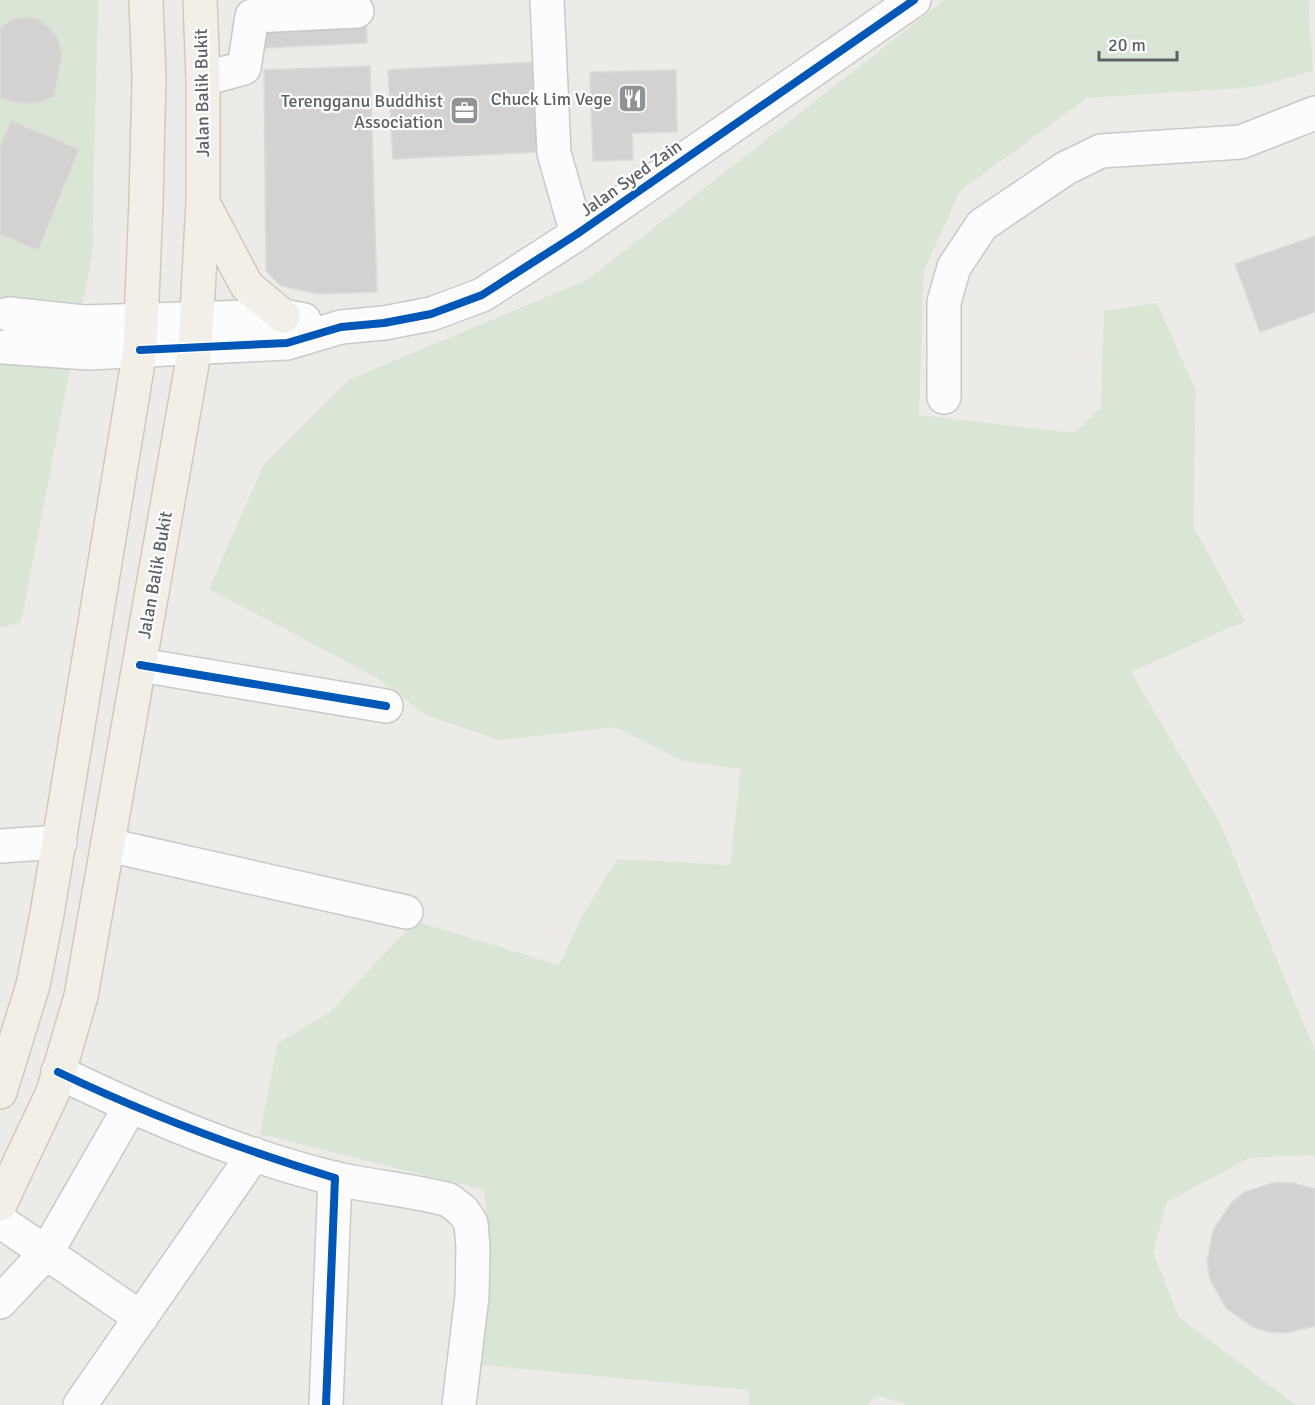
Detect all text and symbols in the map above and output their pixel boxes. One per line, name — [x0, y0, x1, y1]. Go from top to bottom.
scale bar — [1099, 24, 1177, 62]
street label: Jalan Balik Bukit — [190, 28, 214, 158]
text: 20 m — [1108, 34, 1146, 56]
restaurant icon: Chuck Lim Vege — [617, 83, 649, 115]
place label: Chuck Lim Vege — [491, 88, 612, 110]
place label: Terengganu Buddhist Association — [281, 90, 443, 133]
office icon: Terengganu Buddhist Association — [448, 95, 480, 127]
street label: Jalan Syed Zain — [576, 135, 686, 221]
street label: Jalan Balik Bukit — [133, 510, 177, 640]

